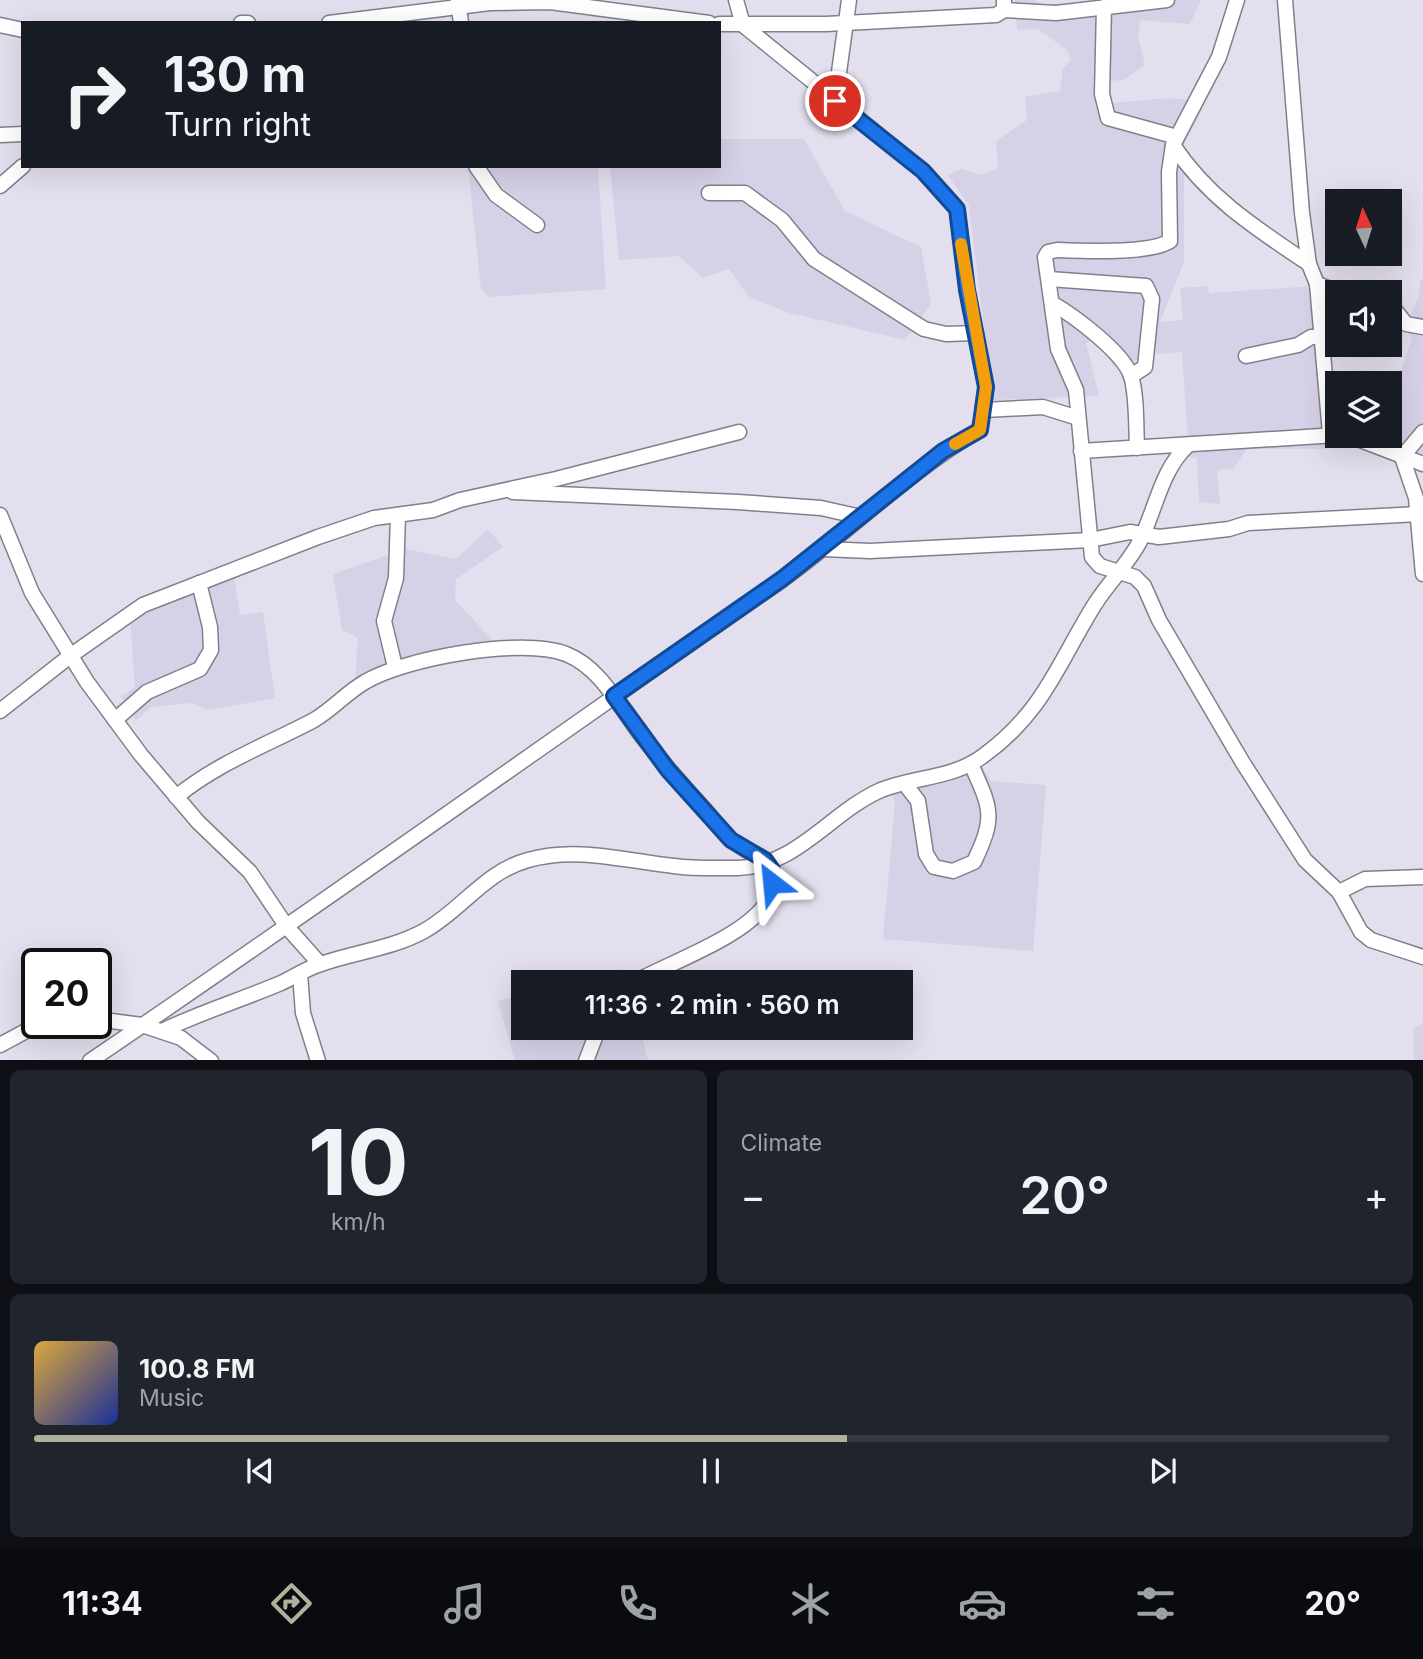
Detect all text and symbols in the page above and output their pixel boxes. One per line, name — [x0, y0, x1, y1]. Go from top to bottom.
text: 130 m — [164, 45, 306, 104]
icon: right — [49, 49, 140, 140]
pin — [805, 71, 865, 131]
icon: arrive — [816, 82, 854, 120]
text: Turn right — [164, 105, 311, 144]
north arrow — [1325, 189, 1402, 266]
map controls — [1325, 189, 1402, 448]
button: sound — [1325, 280, 1402, 357]
button: layers — [1325, 371, 1402, 448]
position arrow — [735, 846, 809, 920]
speed limit sign: 20 — [21, 948, 112, 1039]
text: 11:36 · 2 min · 560 m — [584, 989, 840, 1020]
text: 10 — [308, 1107, 409, 1217]
text: Climate — [741, 1129, 822, 1157]
text: 20° — [1019, 1164, 1110, 1227]
text: − — [741, 1173, 766, 1219]
text: + — [1364, 1173, 1389, 1219]
text: km/h — [331, 1208, 386, 1236]
text: 100.8 FM — [139, 1353, 255, 1384]
text: Music — [139, 1384, 204, 1412]
icon: previous — [241, 1452, 279, 1490]
icon: pause — [692, 1452, 730, 1490]
icon: next — [1144, 1452, 1182, 1490]
icon: directions — [267, 1579, 316, 1628]
icon: music — [440, 1579, 489, 1628]
icon: phone — [613, 1579, 662, 1628]
icon: climate — [786, 1579, 835, 1628]
icon: car — [958, 1579, 1007, 1628]
icon: filters — [1131, 1579, 1180, 1628]
text: 11:34 — [62, 1584, 143, 1623]
text: 20° — [1304, 1584, 1361, 1623]

